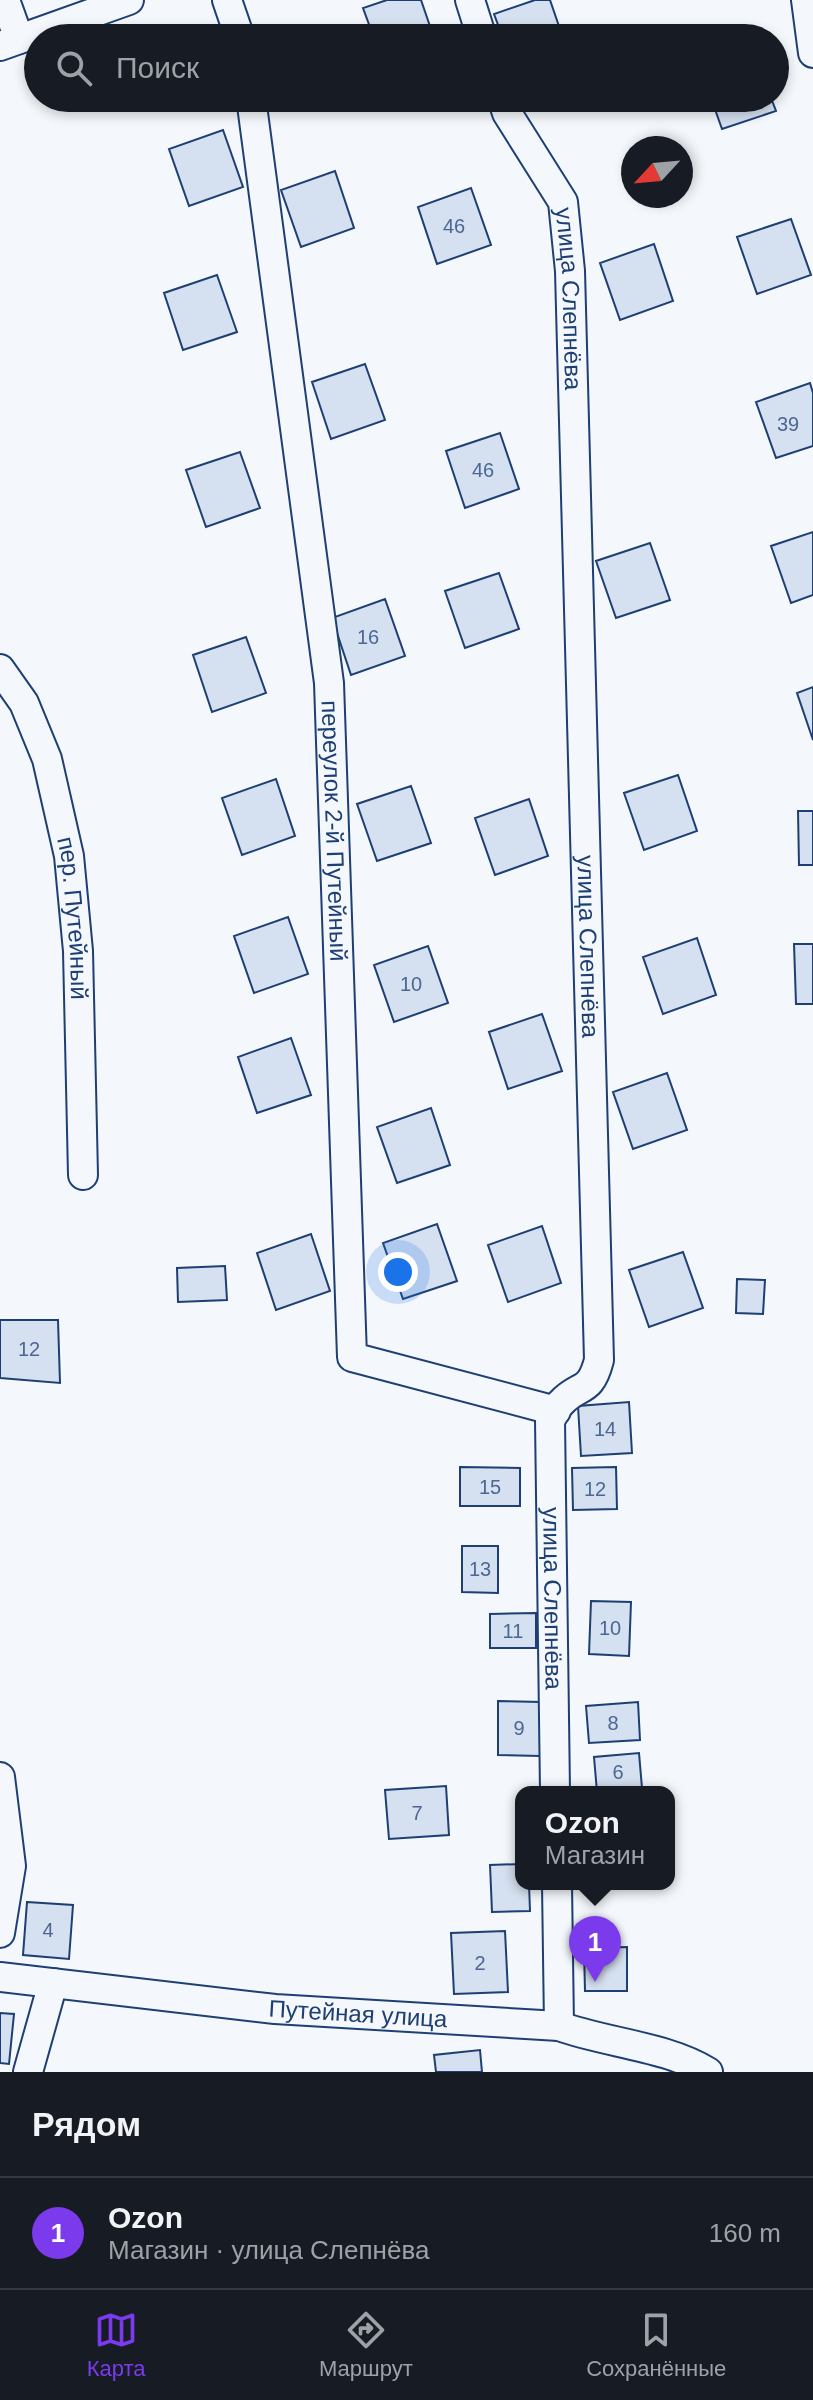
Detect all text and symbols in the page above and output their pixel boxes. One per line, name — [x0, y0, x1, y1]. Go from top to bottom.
search box — [24, 24, 789, 112]
icon: search — [52, 46, 96, 90]
text: Поиск — [116, 51, 199, 84]
north arrow — [621, 136, 693, 208]
street label: улица Слепнёва — [551, 206, 587, 391]
house number: 46 — [443, 215, 465, 237]
house number: 39 — [777, 413, 799, 435]
house number: 46 — [472, 459, 494, 481]
house number: 16 — [357, 626, 379, 648]
street label: переулок 2-й Путейный — [317, 700, 352, 962]
street label: пер. Путейный — [52, 834, 93, 1000]
street label: улица Слепнёва — [573, 855, 604, 1039]
house number: 10 — [400, 973, 422, 995]
your location — [378, 1252, 418, 1292]
house number: 12 — [18, 1338, 40, 1360]
house number: 14 — [594, 1418, 616, 1440]
house number: 15 — [479, 1476, 501, 1498]
house number: 12 — [584, 1478, 606, 1500]
street label: улица Слепнёва — [538, 1507, 568, 1691]
house number: 13 — [469, 1558, 491, 1580]
house number: 10 — [599, 1617, 621, 1639]
house number: 11 — [503, 1620, 523, 1642]
house number: 8 — [607, 1712, 619, 1734]
house number: 9 — [513, 1717, 525, 1739]
house number: 6 — [612, 1761, 624, 1783]
popup — [515, 1786, 675, 1890]
house number: 7 — [411, 1802, 423, 1824]
text: Ozon — [545, 1806, 620, 1839]
text: Магазин — [545, 1840, 645, 1870]
pin: 1 — [569, 1916, 621, 1982]
house number: 4 — [42, 1919, 54, 1941]
house number: 2 — [474, 1952, 486, 1974]
street label: Путейная улица — [268, 1995, 449, 2032]
text: Рядом — [32, 2105, 141, 2143]
text: Ozon — [108, 2201, 183, 2234]
text: 1 — [51, 2218, 65, 2248]
text: 160 m — [709, 2218, 781, 2248]
text: Магазин · улица Слепнёва — [108, 2235, 429, 2265]
tab: Карта — [87, 2308, 146, 2382]
tab: Маршрут — [319, 2308, 413, 2382]
tab: Сохранённые — [586, 2308, 726, 2382]

